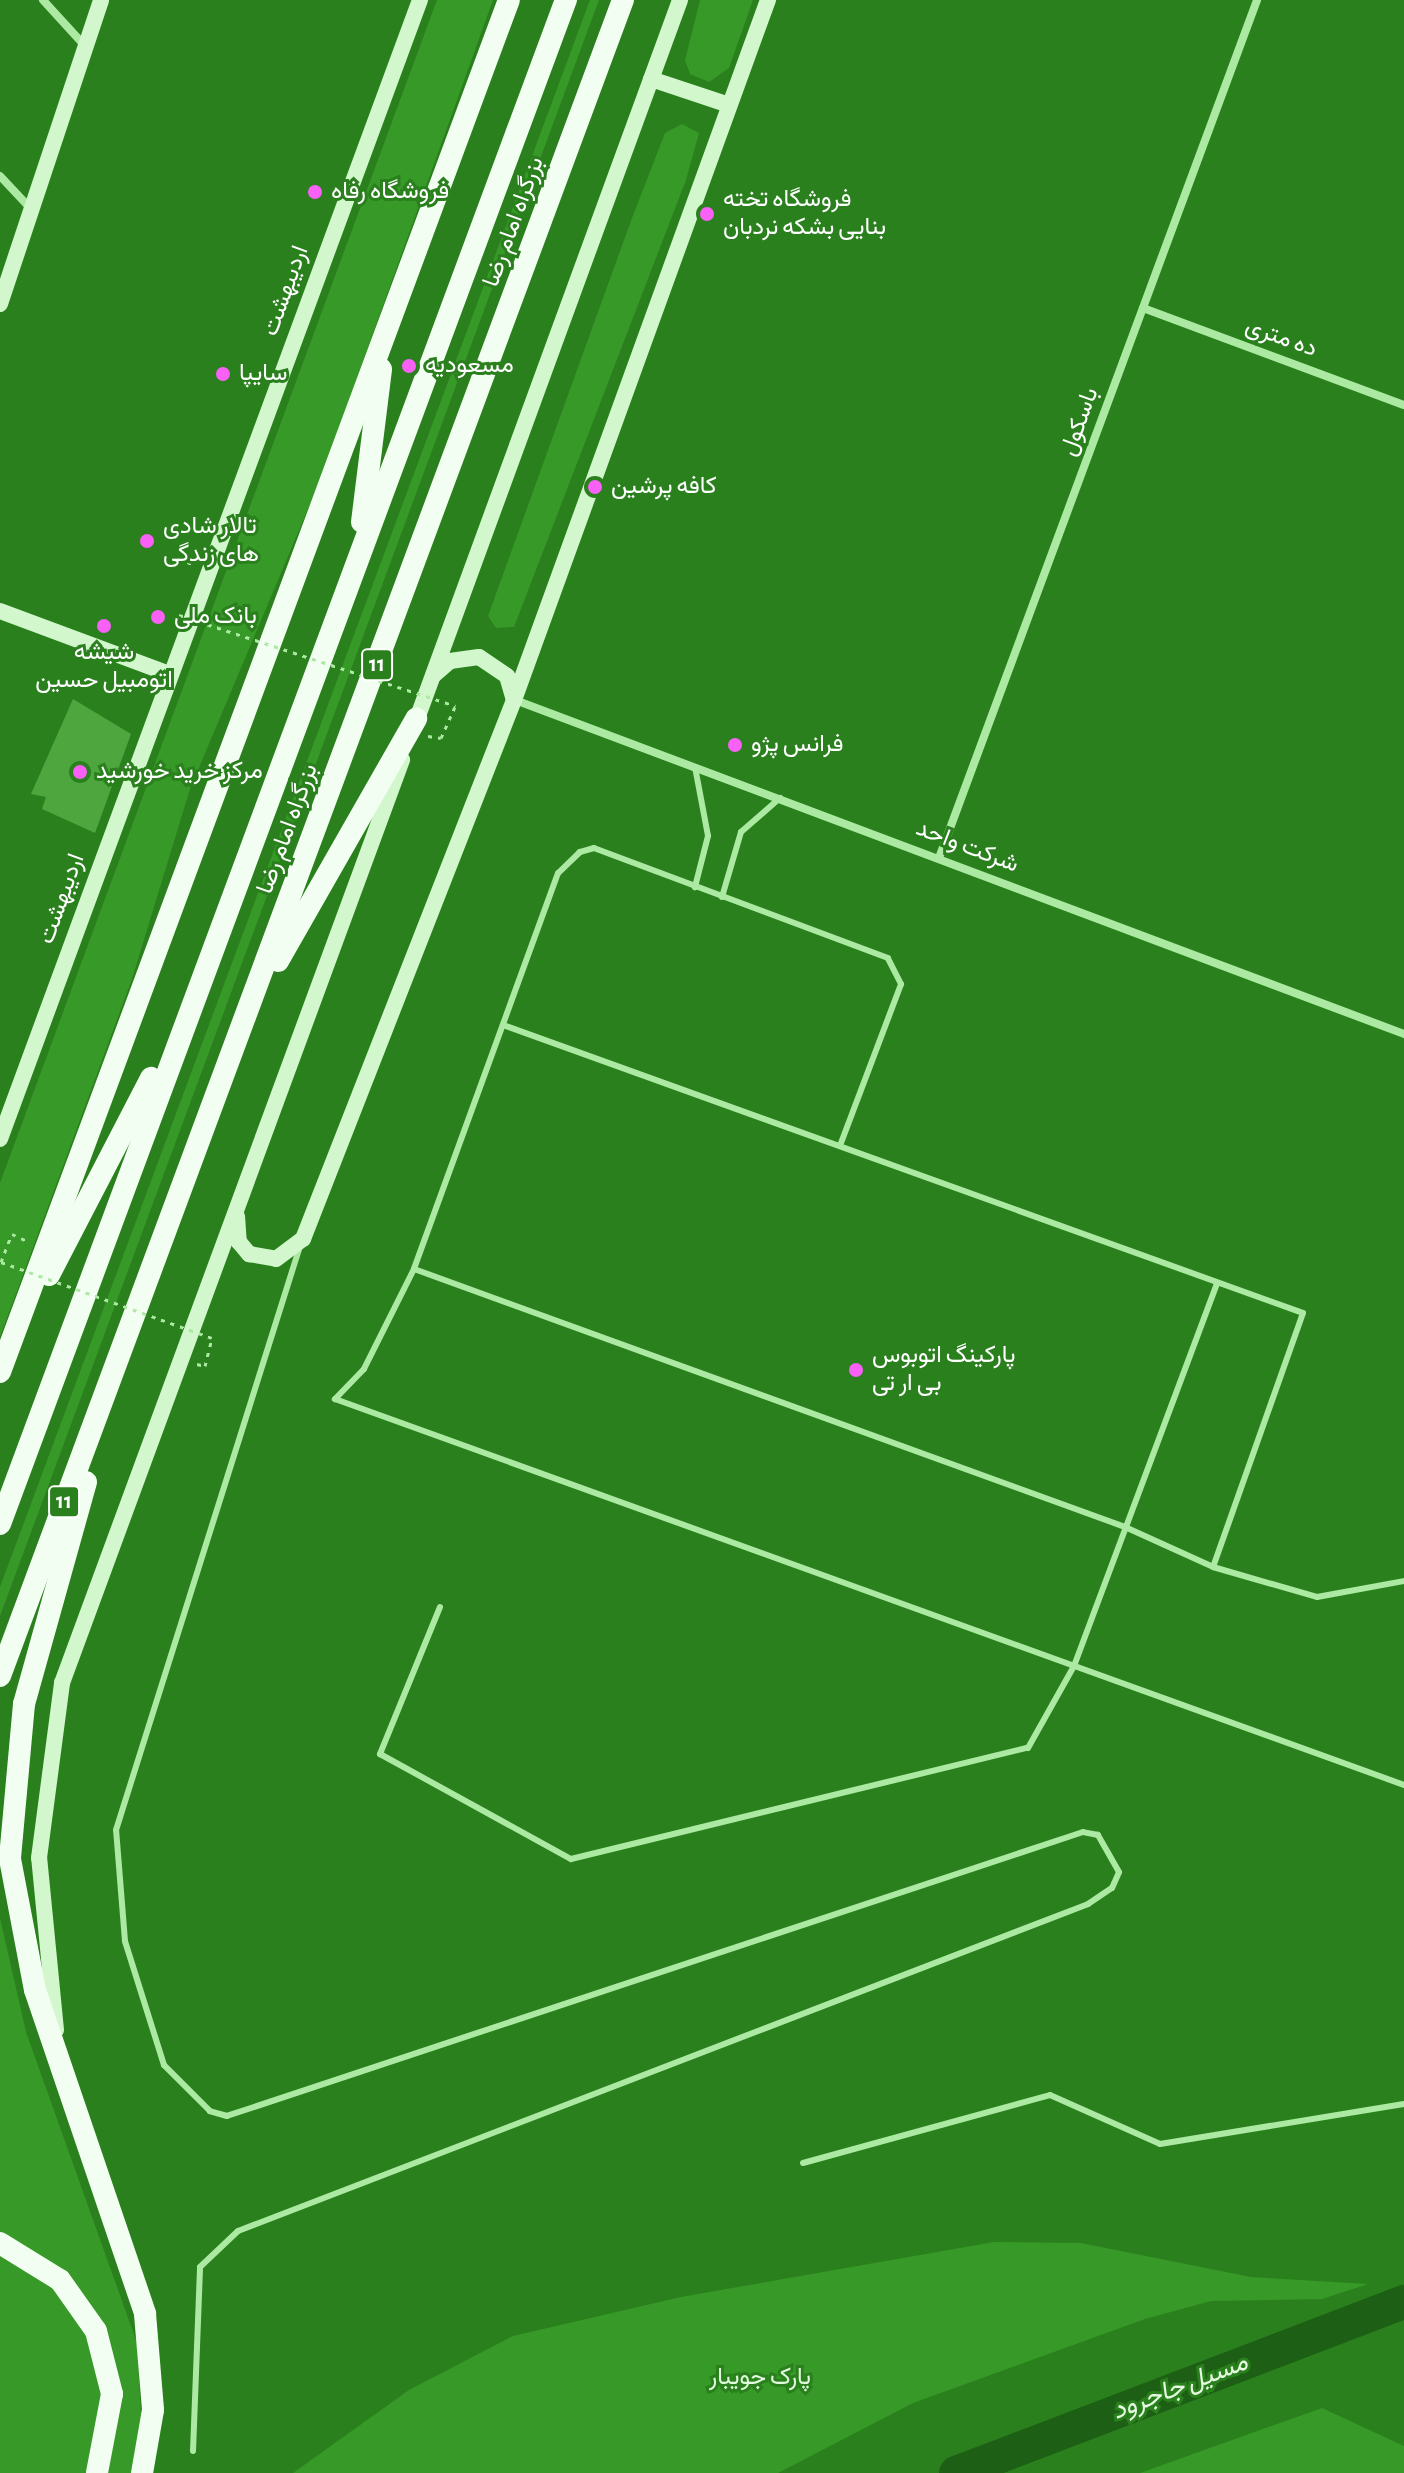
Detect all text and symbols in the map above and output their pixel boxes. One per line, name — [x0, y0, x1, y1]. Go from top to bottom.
street label: بزرگراه امام رضا — [477, 153, 551, 291]
place label: فروشگاه رفاه — [331, 178, 449, 206]
marker: فروشگاه رفاه — [306, 183, 324, 201]
place label: فروشگاه تخته بنایی بشکه نردبان — [723, 186, 886, 242]
marker: فروشگاه تخته بنایی بشکه نردبان — [698, 205, 716, 223]
street label: اردیبهشت — [256, 242, 316, 340]
street label: ده متری — [1241, 312, 1321, 364]
place label: مسعودیه — [425, 352, 514, 380]
marker: مسعودیه — [400, 357, 418, 375]
place label: سایپا — [239, 360, 287, 388]
marker: سایپا — [214, 365, 232, 383]
street label: باسکول — [1054, 384, 1106, 460]
place label: کافه پرشین — [611, 473, 717, 501]
marker: کافه پرشین — [586, 478, 604, 496]
place label: تالار شادی های زندگی — [163, 513, 259, 569]
marker: تالار شادی های زندگی — [138, 532, 156, 550]
place label: بانک ملی — [174, 603, 257, 631]
marker: بانک ملی — [149, 608, 167, 626]
marker: شیشه اتومبیل حسین — [95, 617, 113, 635]
place label: شیشه اتومبیل حسین — [35, 639, 173, 695]
road number: 11 — [361, 647, 393, 683]
place label: فرانس پژو — [751, 731, 844, 759]
marker: فرانس پژو — [726, 736, 744, 754]
place label: مرکز خرید خورشید — [96, 758, 263, 786]
street label: بزرگراه امام رضا — [251, 760, 325, 898]
marker: مرکز خرید خورشید — [71, 763, 89, 781]
street label: شرکت واحد — [911, 814, 1023, 880]
street label: اردیبهشت — [32, 850, 92, 948]
place label: پارکینگ اتوبوس بی ار تی — [872, 1342, 1015, 1398]
marker: پارکینگ اتوبوس بی ار تی — [847, 1361, 865, 1379]
road number: 11 — [48, 1484, 80, 1520]
water label: مسیل جاجرود — [1108, 2347, 1252, 2427]
park label: پارک جویبار — [709, 2364, 811, 2392]

